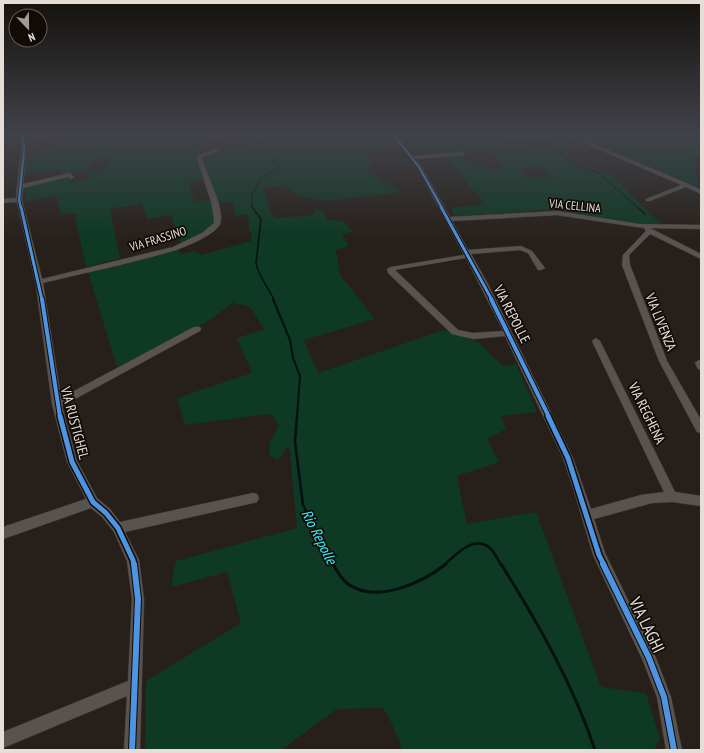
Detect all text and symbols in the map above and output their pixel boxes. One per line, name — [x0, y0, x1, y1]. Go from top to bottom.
north arrow — [8, 8, 48, 48]
text: N — [26, 30, 37, 45]
street label: VIA CELLINA — [548, 195, 602, 216]
street label: VIA FRASSINO — [127, 223, 188, 255]
street label: VIA REPOLLE — [489, 281, 534, 346]
street label: VIA LIVENZA — [641, 290, 681, 354]
street label: VIA REGHENA — [624, 378, 670, 447]
street label: VIA RUSTIGHEL — [56, 384, 93, 462]
water label: Rio Repolle — [298, 506, 342, 568]
street label: VIA LAGHI — [624, 593, 670, 656]

